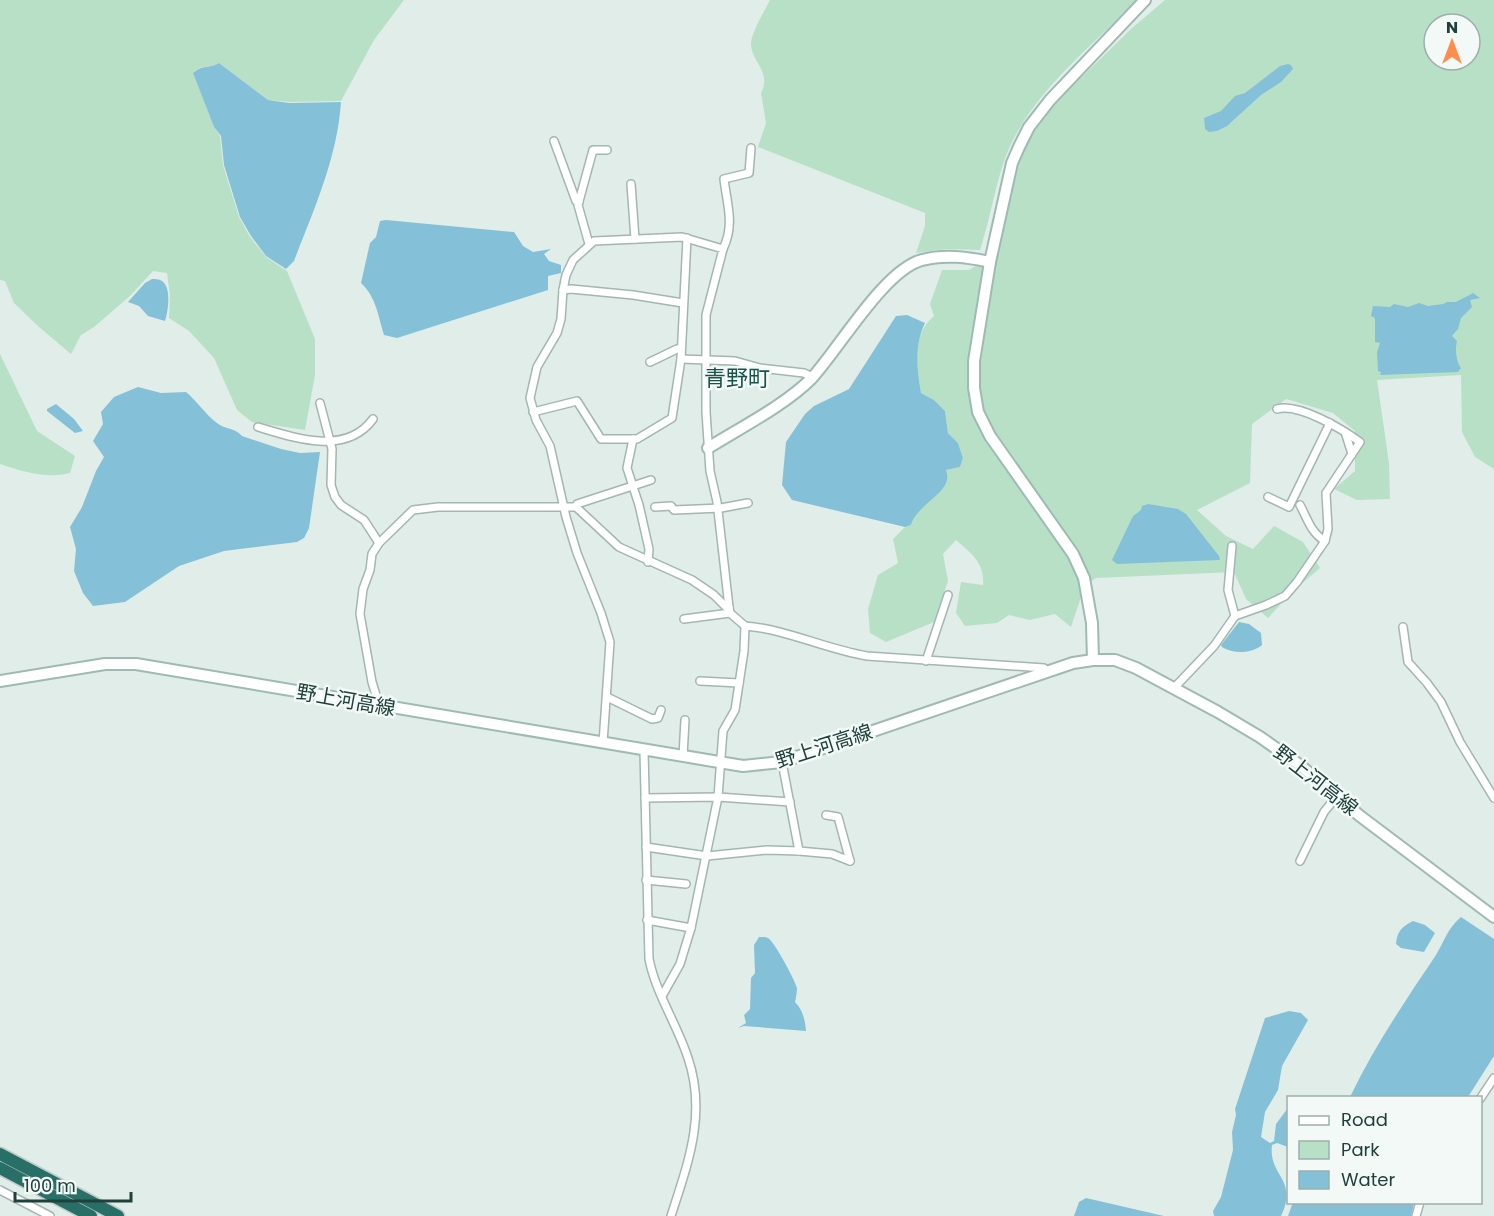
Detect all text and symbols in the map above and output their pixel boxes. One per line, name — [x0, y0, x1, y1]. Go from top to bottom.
north arrow — [1422, 12, 1482, 72]
text: N — [1446, 16, 1458, 39]
district label: 青野町 — [704, 363, 770, 394]
street label: 野上河高線 — [294, 678, 398, 722]
street label: 野上河高線 — [772, 717, 876, 775]
street label: 野上河高線 — [1268, 738, 1364, 822]
legend — [1287, 1096, 1482, 1204]
text: Road — [1341, 1107, 1388, 1132]
text: Park — [1341, 1137, 1380, 1162]
scale bar — [15, 1165, 130, 1203]
text: Water — [1341, 1167, 1395, 1192]
text: 100 m — [24, 1173, 76, 1198]

